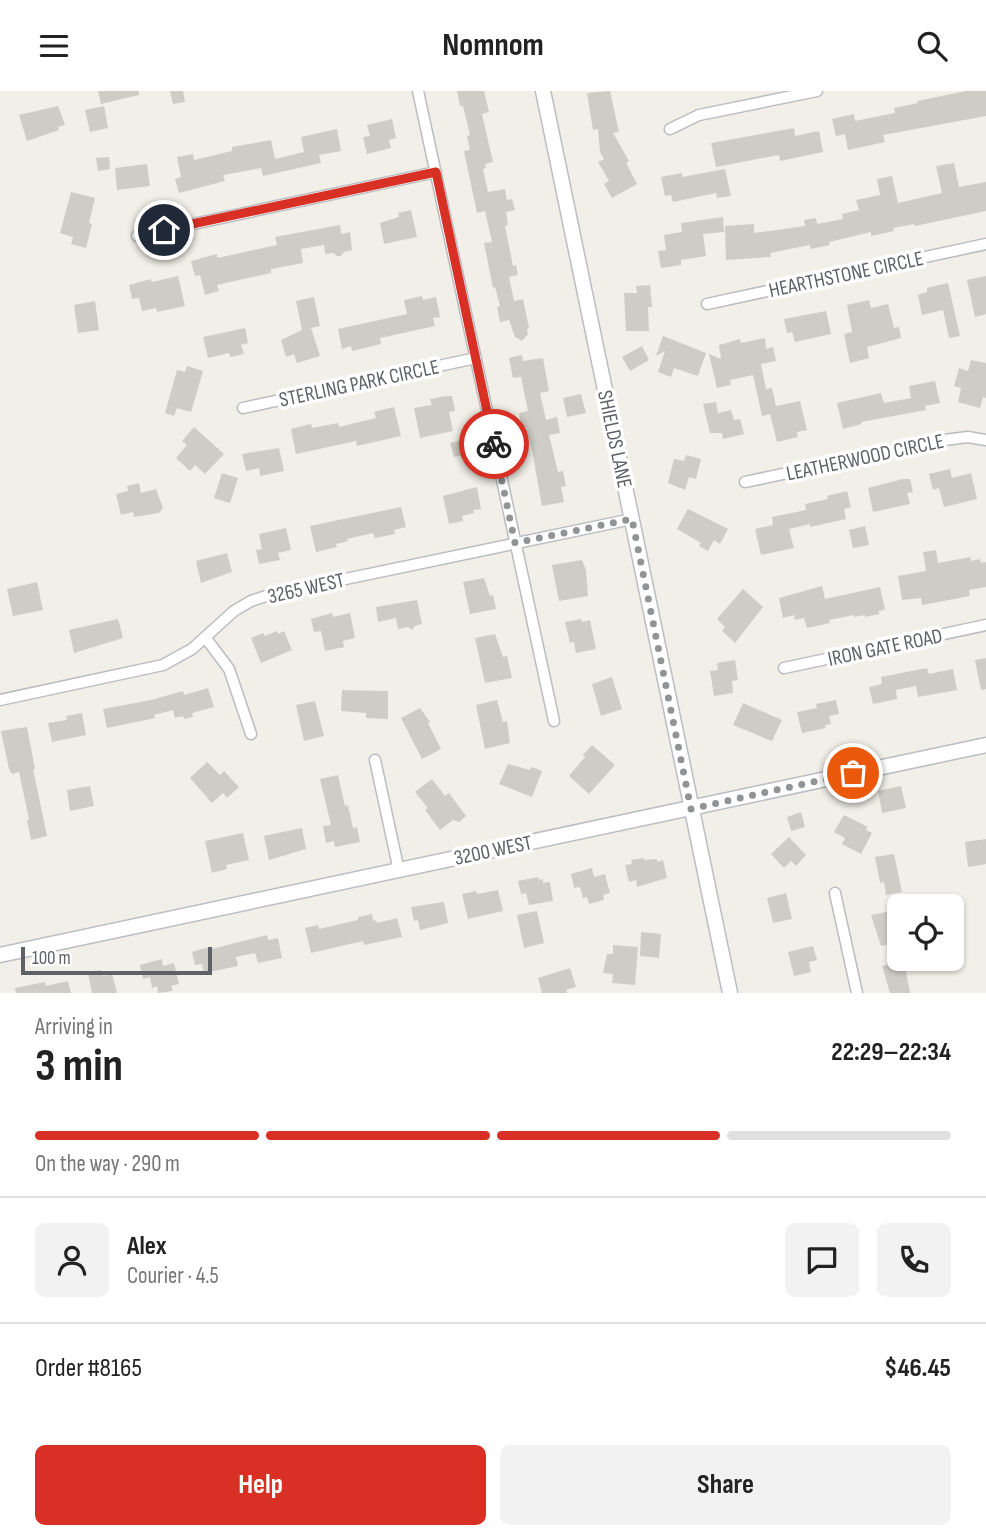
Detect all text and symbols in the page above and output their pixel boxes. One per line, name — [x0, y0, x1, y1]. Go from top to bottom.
text: Nomnom — [442, 26, 544, 65]
icon: menu — [35, 27, 73, 65]
icon: search — [913, 27, 951, 65]
pin — [134, 200, 194, 260]
icon: home — [145, 211, 183, 249]
street label: HEARTHSTONE CIRCLE — [767, 246, 926, 303]
street label: STERLING PARK CIRCLE — [277, 354, 441, 413]
street label: SHIELDS LANE — [592, 388, 637, 490]
courier — [459, 409, 529, 479]
icon: bike — [475, 425, 513, 463]
street label: LEATHERWOOD CIRCLE — [784, 429, 946, 486]
street label: 3265 WEST — [265, 567, 347, 609]
street label: IRON GATE ROAD — [826, 623, 945, 672]
pin — [823, 743, 883, 803]
icon: bag — [834, 754, 872, 792]
street label: 3200 WEST — [452, 830, 535, 871]
map controls — [887, 894, 964, 971]
button: locate — [887, 894, 964, 971]
scale bar — [21, 944, 212, 976]
text: 100 m — [32, 947, 71, 970]
text: Arriving in — [35, 1013, 113, 1041]
text: 22:29–22:34 — [831, 1037, 951, 1068]
text: 3 min — [35, 1039, 123, 1094]
text: On the way · 290 m — [35, 1150, 180, 1178]
button: person — [35, 1223, 109, 1297]
button: chat — [785, 1223, 859, 1297]
button: phone — [877, 1223, 951, 1297]
text: Alex — [127, 1231, 167, 1262]
text: Courier · 4.5 — [127, 1262, 219, 1290]
text: Order #8165 — [35, 1353, 142, 1384]
text: $46.45 — [884, 1353, 951, 1384]
button: Help — [35, 1445, 486, 1525]
button: Share — [500, 1445, 951, 1525]

